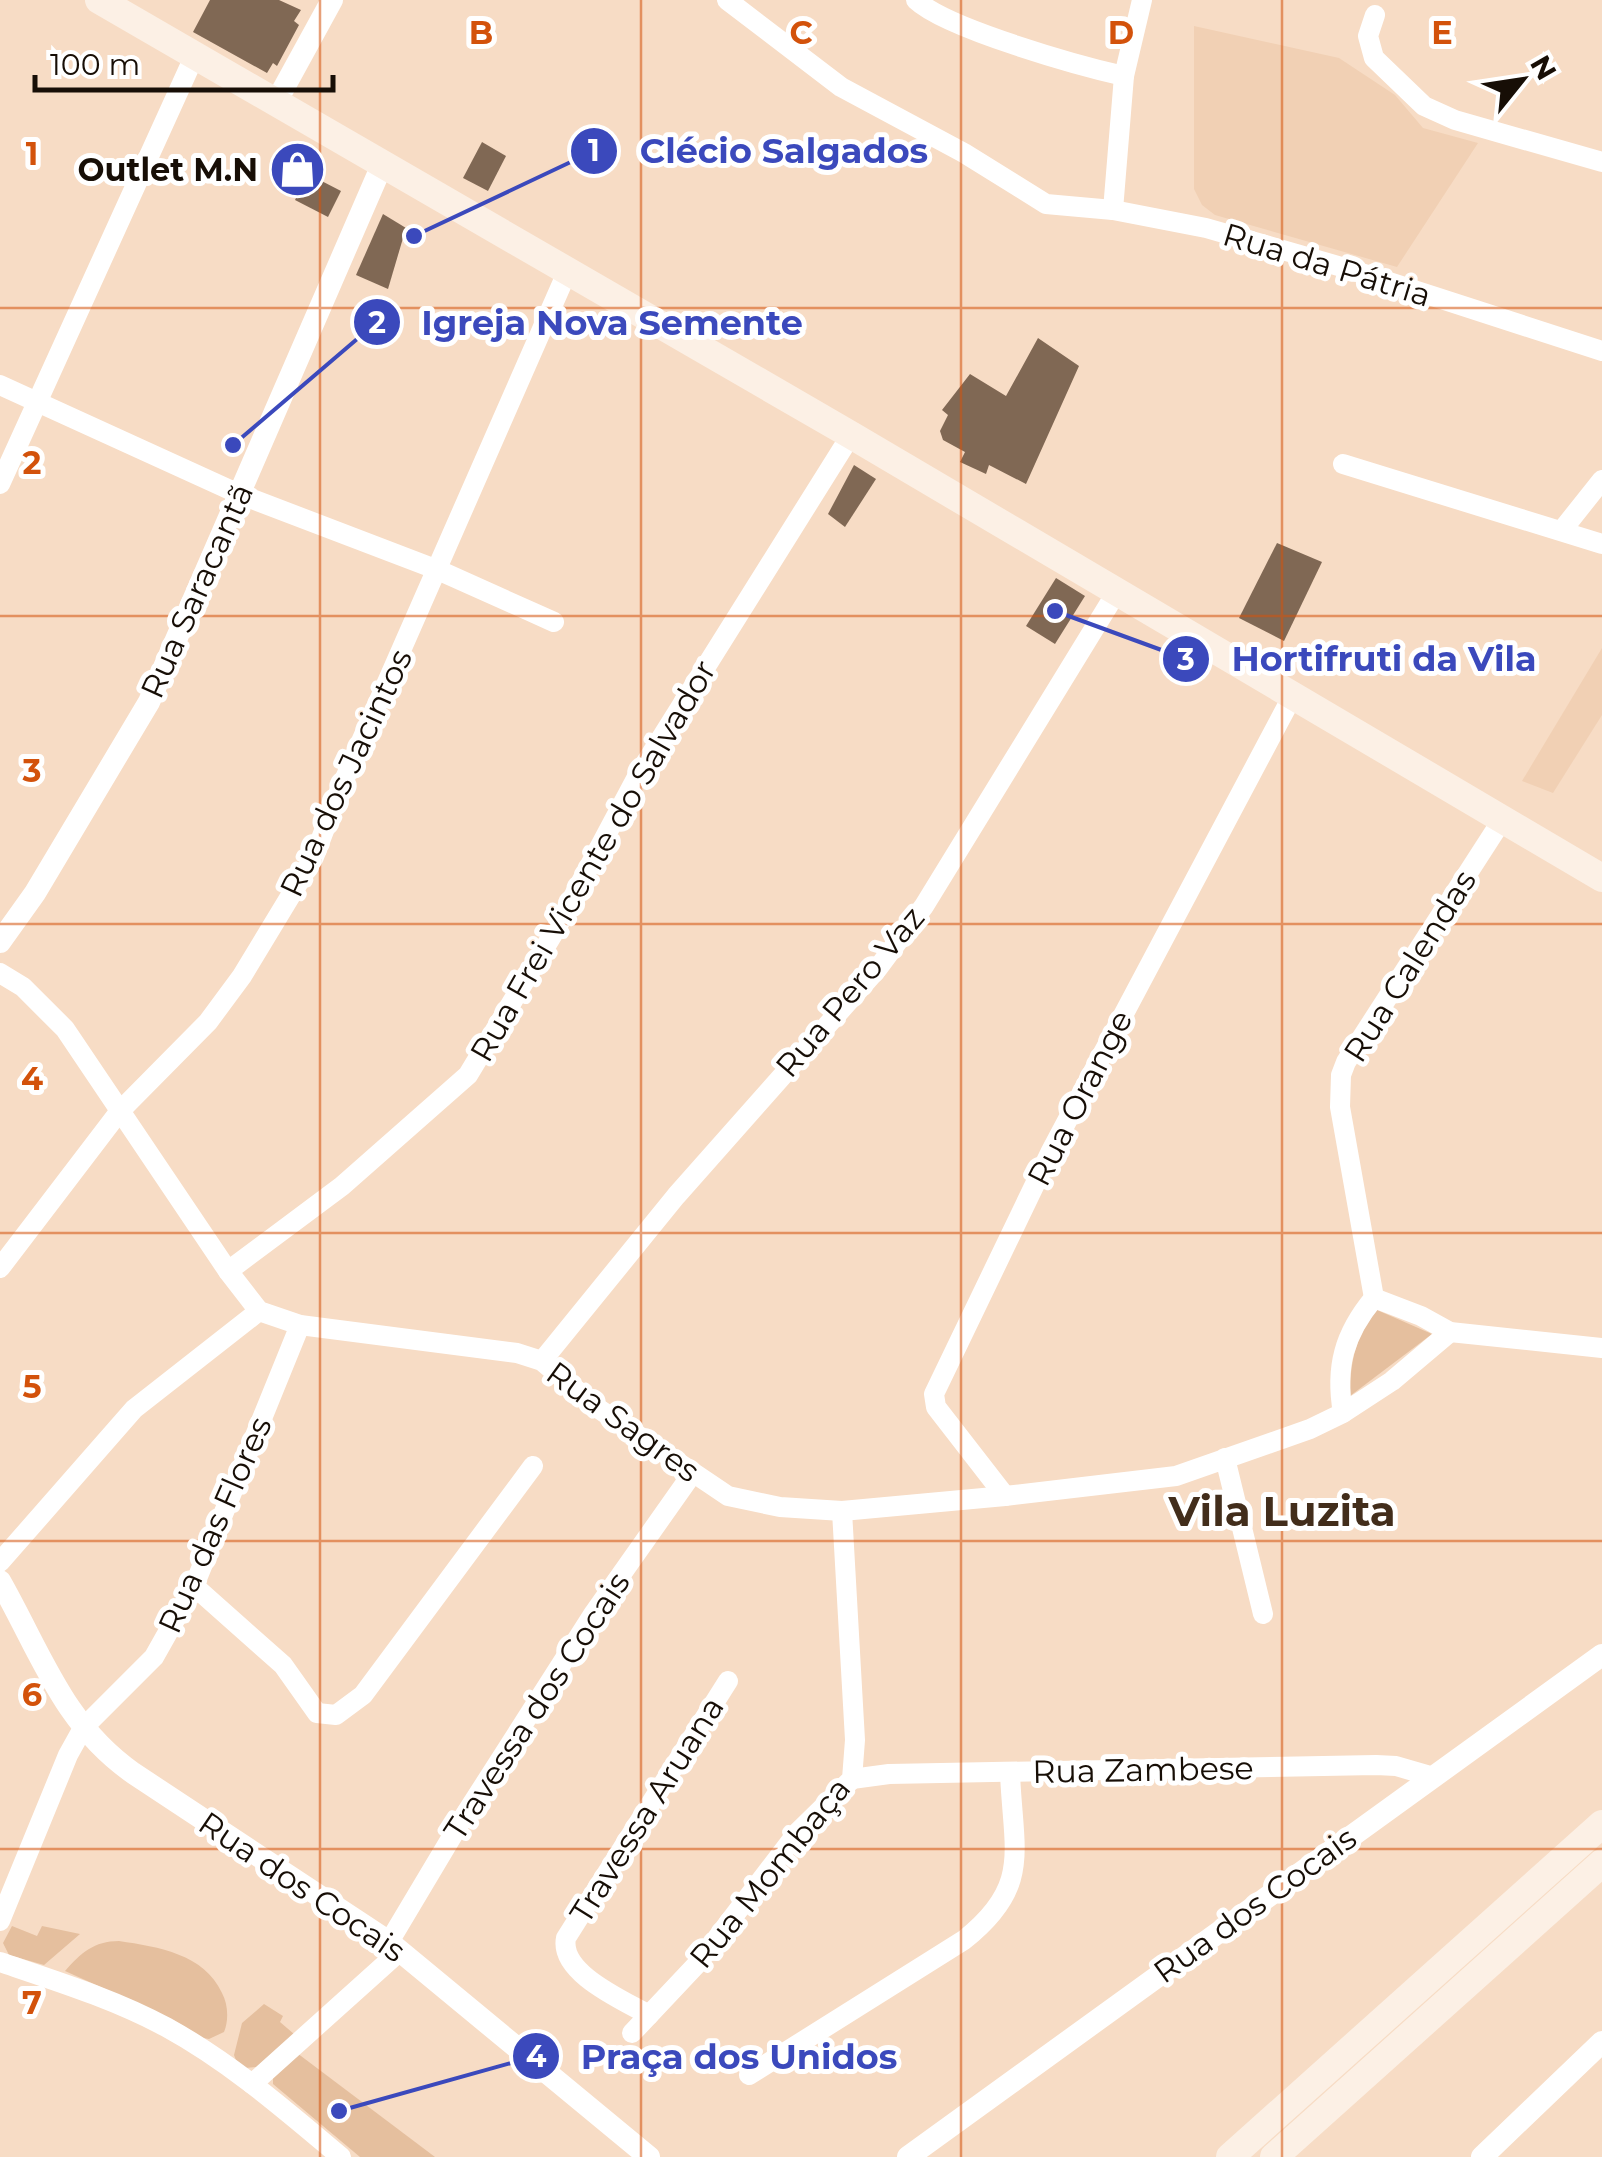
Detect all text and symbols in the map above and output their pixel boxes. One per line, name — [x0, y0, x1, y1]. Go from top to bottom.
text: B — [469, 13, 493, 52]
text: C — [789, 13, 813, 52]
text: D — [1108, 13, 1134, 52]
text: E — [1431, 13, 1453, 52]
scale bar — [35, 30, 332, 92]
north arrow — [1472, 30, 1572, 130]
text: 100 m — [50, 46, 140, 83]
text: N — [1523, 49, 1564, 86]
callout: Clécio Salgados — [569, 118, 948, 183]
text: Clécio Salgados — [640, 129, 928, 172]
text: 1 — [588, 132, 600, 169]
text: 1 — [26, 134, 38, 173]
shop icon: Outlet M.N — [267, 140, 327, 200]
place label: Outlet M.N — [77, 150, 258, 189]
street label: Rua da Pátria — [1218, 214, 1436, 315]
callout: Igreja Nova Semente — [352, 290, 823, 355]
text: Igreja Nova Semente — [421, 301, 803, 344]
text: 2 — [368, 304, 386, 341]
text: 2 — [23, 443, 41, 482]
street label: Rua Saracantã — [132, 478, 261, 704]
callout: Hortifruti da Vila — [1161, 627, 1556, 692]
text: Hortifruti da Vila — [1231, 637, 1537, 680]
text: 3 — [1176, 641, 1195, 678]
street label: Rua dos Jacintos — [271, 643, 420, 903]
street label: Rua Frei Vicente do Salvador — [461, 653, 724, 1069]
text: 3 — [22, 751, 41, 790]
street label: Rua Calendas — [1335, 863, 1484, 1069]
street label: Rua Pero Vaz — [767, 899, 932, 1085]
street label: Rua Orange — [1019, 1003, 1141, 1192]
text: 4 — [21, 1059, 43, 1098]
street label: Rua Sagres — [539, 1353, 707, 1490]
text: 5 — [22, 1367, 42, 1406]
street label: Rua das Flores — [149, 1411, 280, 1639]
district label: Vila Luzita — [1167, 1485, 1396, 1537]
street label: Travessa dos Cocais — [435, 1564, 638, 1847]
text: 6 — [22, 1675, 42, 1714]
street label: Travessa Aruana — [561, 1689, 732, 1930]
street label: Rua Zambese — [1032, 1748, 1254, 1791]
street label: Rua Mombaça — [681, 1770, 858, 1976]
street label: Rua dos Cocais — [192, 1803, 413, 1970]
street label: Rua dos Cocais — [1146, 1818, 1364, 1991]
text: 7 — [22, 1983, 42, 2022]
callout: Praça dos Unidos — [511, 2024, 917, 2089]
text: Praça dos Unidos — [581, 2035, 897, 2078]
text: 4 — [526, 2038, 547, 2075]

